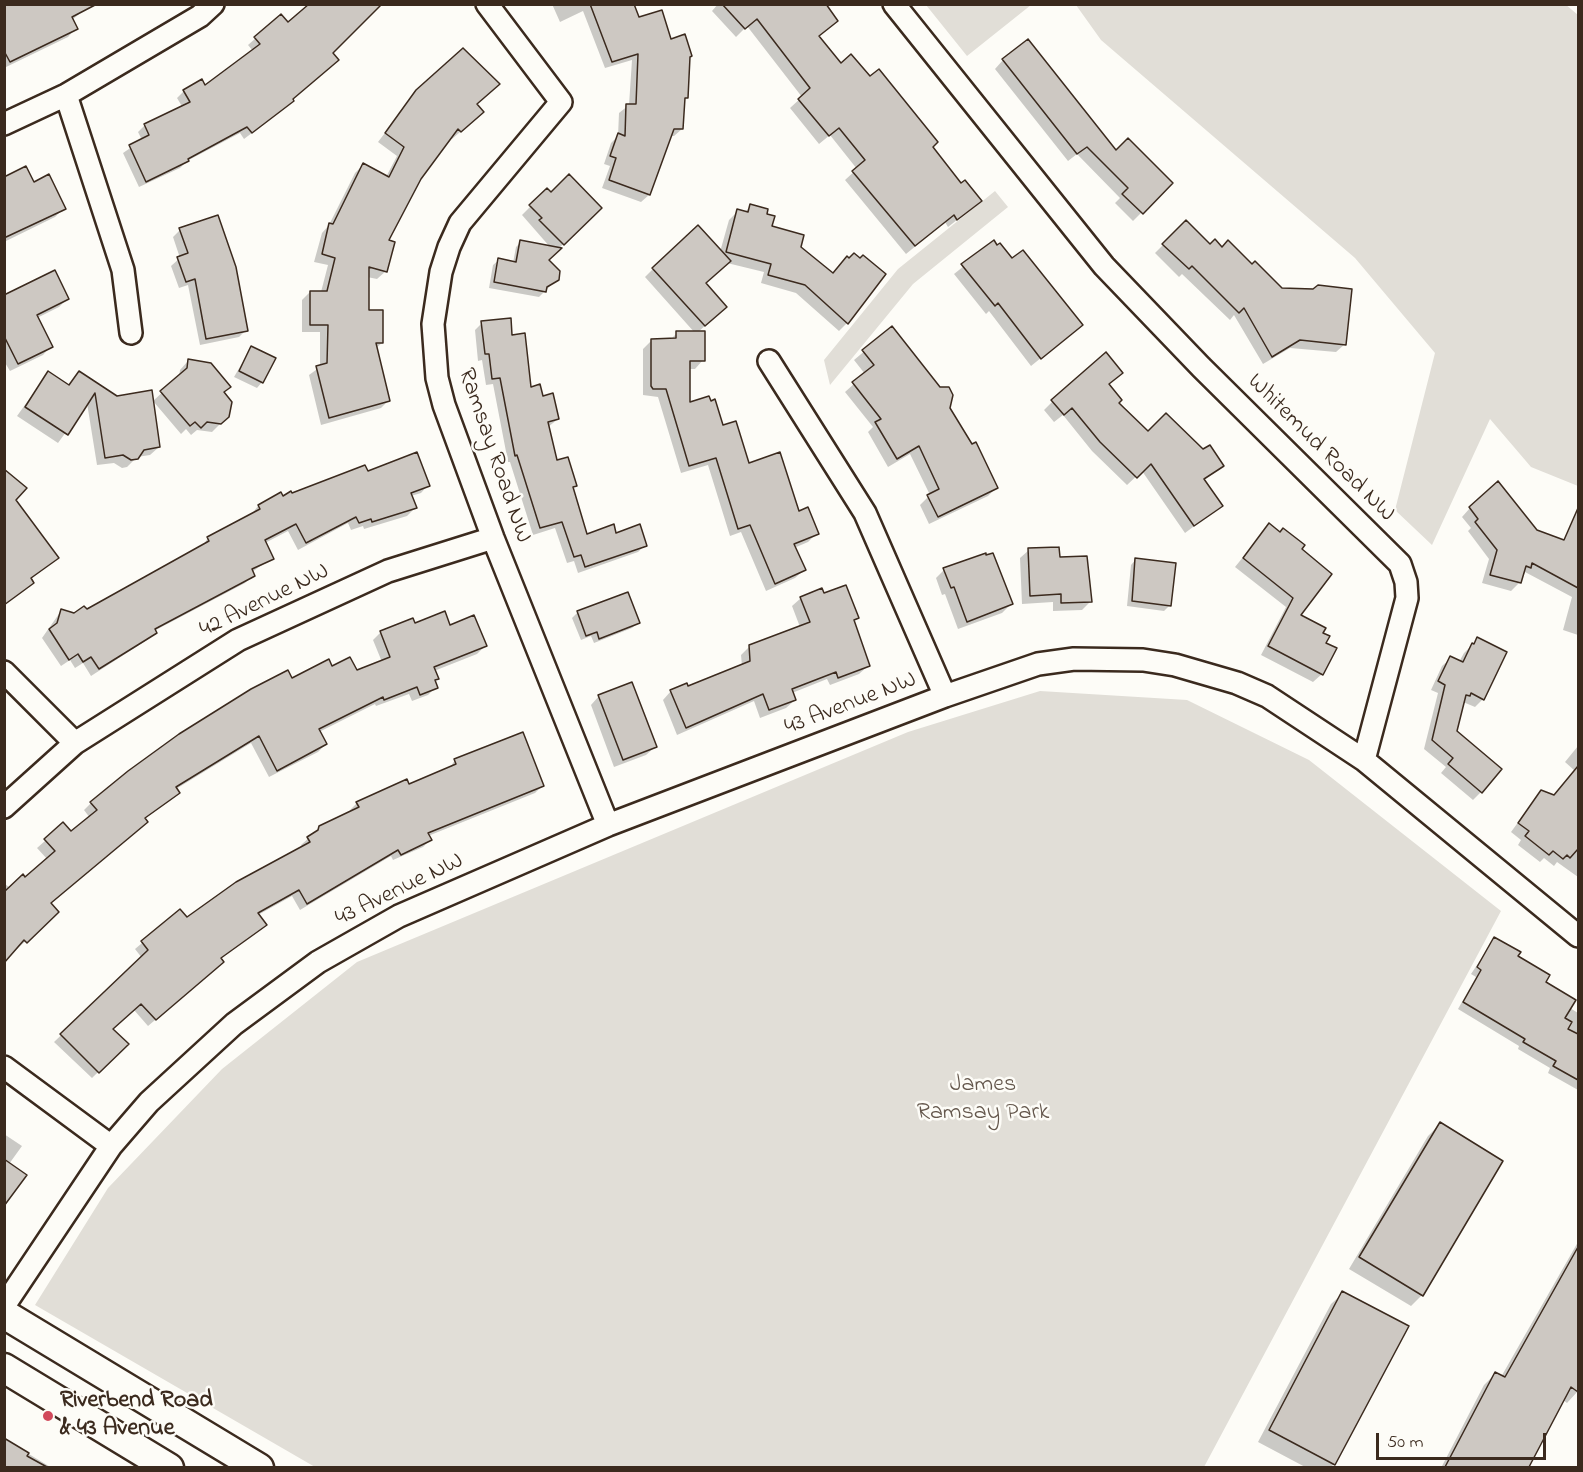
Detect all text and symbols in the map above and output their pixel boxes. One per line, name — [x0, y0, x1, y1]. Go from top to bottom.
street label: Ramsay Road NW — [450, 365, 536, 547]
street label: Whitemud Road NW — [1240, 369, 1400, 529]
street label: 42 Avenue NW — [196, 558, 334, 646]
street label: 43 Avenue NW — [781, 667, 921, 743]
street label: 43 Avenue NW — [332, 848, 468, 934]
park label: James Ramsay Park — [917, 1072, 1049, 1128]
place label: Riverbend Road & 43 Avenue — [60, 1388, 213, 1444]
marker: Riverbend Road & 43 Avenue — [41, 1409, 55, 1423]
scale bar — [1379, 1421, 1548, 1459]
text: 50 m — [1387, 1430, 1424, 1456]

